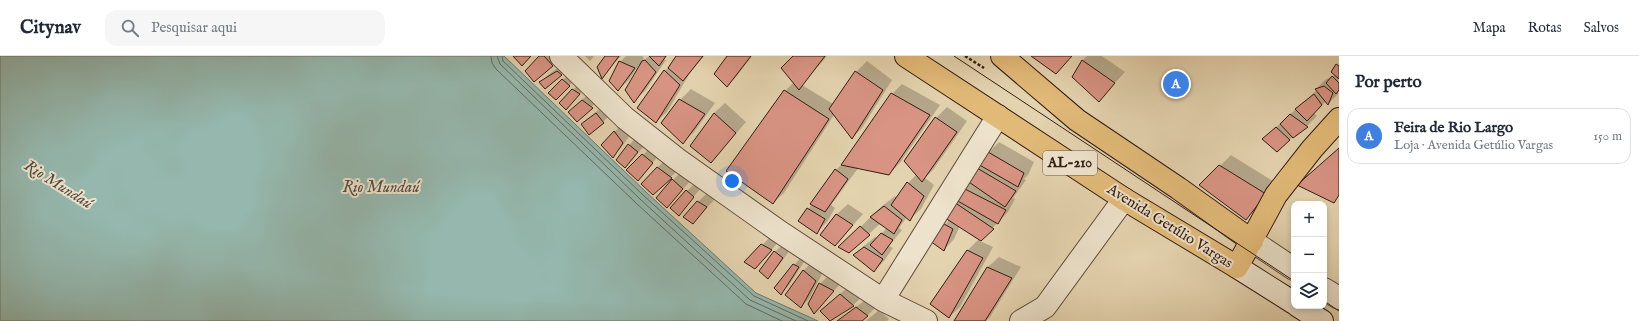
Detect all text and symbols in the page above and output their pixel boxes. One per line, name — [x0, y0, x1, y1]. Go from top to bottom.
search box — [105, 10, 385, 46]
text: Citynav — [20, 16, 81, 40]
icon: search — [119, 17, 141, 39]
text: Pesquisar aqui — [151, 18, 237, 37]
text: Mapa — [1473, 19, 1506, 37]
text: Rotas — [1528, 19, 1562, 37]
text: Salvos — [1584, 19, 1619, 37]
pin: A — [1163, 69, 1189, 99]
text: Por perto — [1355, 72, 1422, 93]
text: Feira de Rio Largo — [1394, 118, 1513, 137]
text: A — [1365, 128, 1373, 145]
text: 150 m — [1593, 128, 1622, 145]
text: Loja · Avenida Getúlio Vargas — [1394, 137, 1553, 154]
road number: AL-210 — [1043, 151, 1097, 175]
water label: Rio Mundaú — [20, 156, 97, 215]
your location — [722, 171, 742, 191]
water label: Rio Mundaú — [342, 178, 421, 198]
street label: Avenida Getúlio Vargas — [1103, 179, 1236, 272]
map controls — [1291, 201, 1327, 309]
button: + — [1291, 201, 1327, 237]
button: − — [1291, 237, 1327, 273]
button: layers — [1291, 273, 1327, 309]

